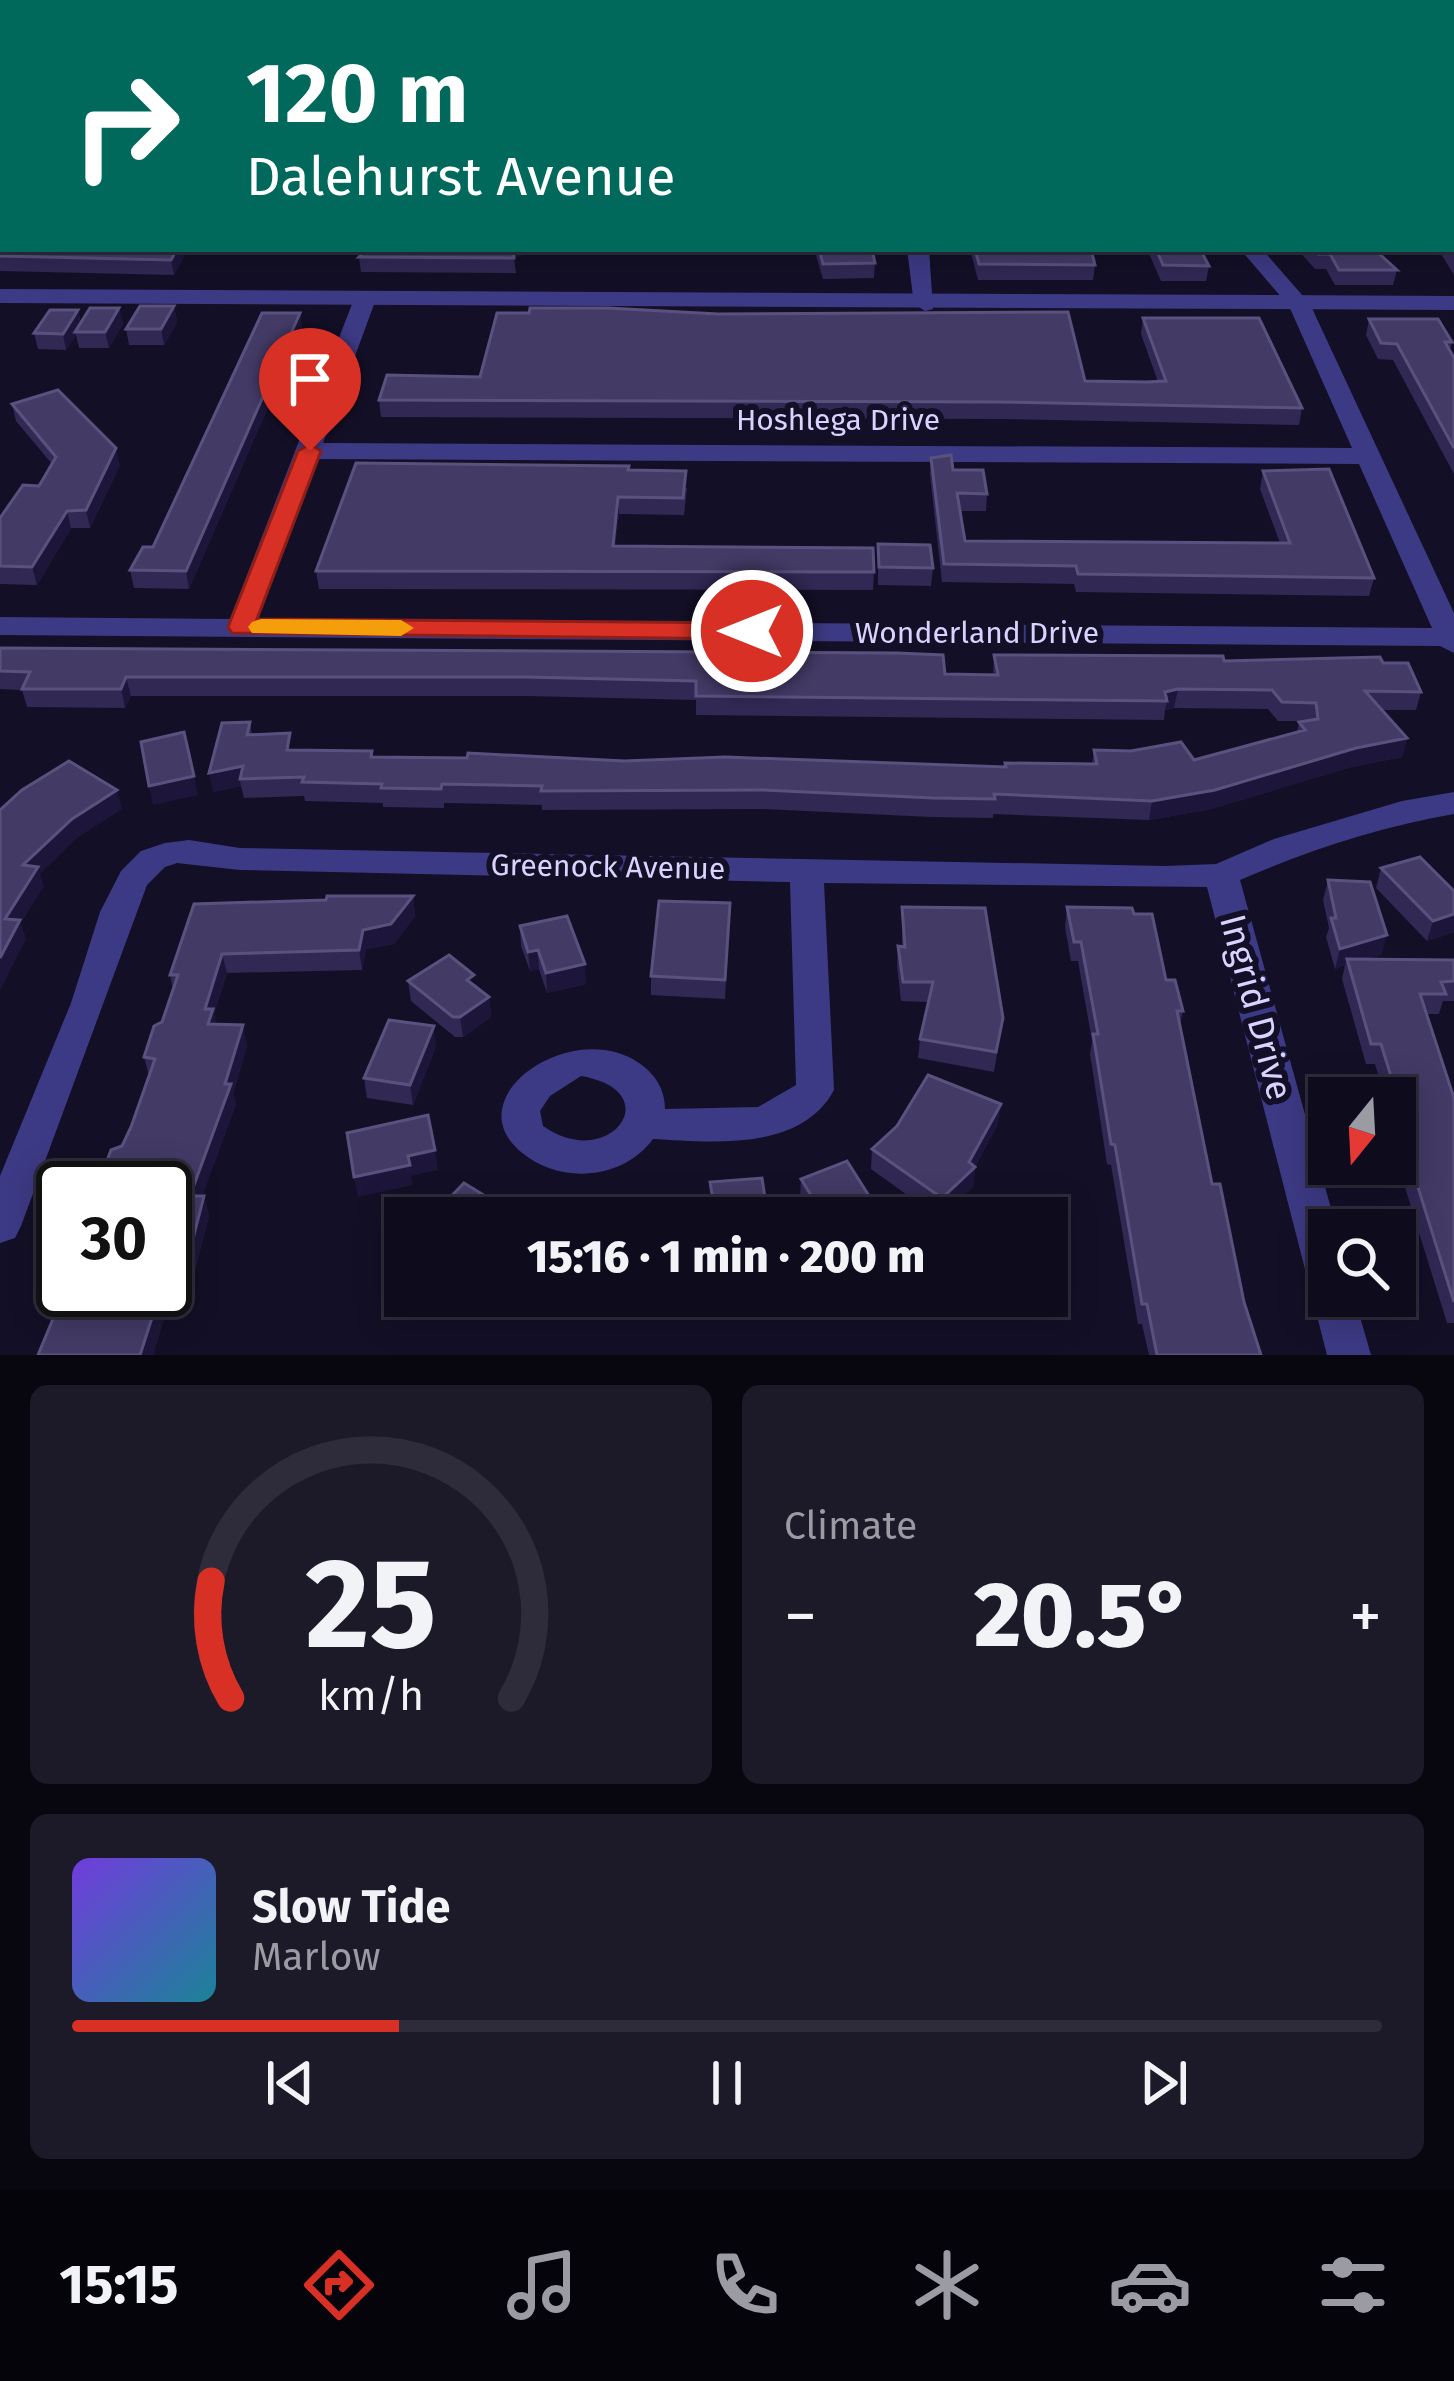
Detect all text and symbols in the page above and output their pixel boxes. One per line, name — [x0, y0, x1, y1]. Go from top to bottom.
text: 120 m — [246, 43, 468, 144]
icon: right — [48, 48, 204, 204]
text: Dalehurst Avenue — [246, 145, 675, 209]
pin — [259, 328, 361, 451]
icon: arrive — [277, 346, 343, 412]
street label: Hoshlega Drive — [736, 402, 940, 438]
position arrow — [689, 568, 815, 694]
street label: Wonderland Drive — [855, 615, 1099, 651]
street label: Greenock Avenue — [490, 847, 726, 887]
street label: Ingrid Drive — [1210, 910, 1302, 1105]
north arrow — [1308, 1077, 1416, 1185]
map controls — [1308, 1077, 1416, 1317]
speed limit sign: 30 — [36, 1161, 192, 1317]
button: search — [1308, 1209, 1416, 1317]
text: 15:16 · 1 min · 200 m — [527, 1230, 925, 1284]
text: Climate — [784, 1503, 917, 1549]
text: 25 — [305, 1530, 437, 1680]
text: 20.5° — [974, 1562, 1192, 1670]
text: − — [784, 1577, 817, 1656]
text: + — [1349, 1577, 1382, 1656]
text: km/h — [318, 1669, 424, 1720]
text: Slow Tide — [252, 1880, 450, 1934]
text: Marlow — [252, 1934, 381, 1980]
icon: previous — [257, 2050, 323, 2116]
icon: pause — [694, 2050, 760, 2116]
icon: next — [1131, 2050, 1197, 2116]
icon: directions — [297, 2243, 381, 2327]
icon: music — [500, 2243, 584, 2327]
icon: phone — [703, 2243, 787, 2327]
icon: climate — [905, 2243, 989, 2327]
icon: car — [1108, 2243, 1192, 2327]
icon: filters — [1311, 2243, 1395, 2327]
text: 15:15 — [59, 2253, 178, 2317]

